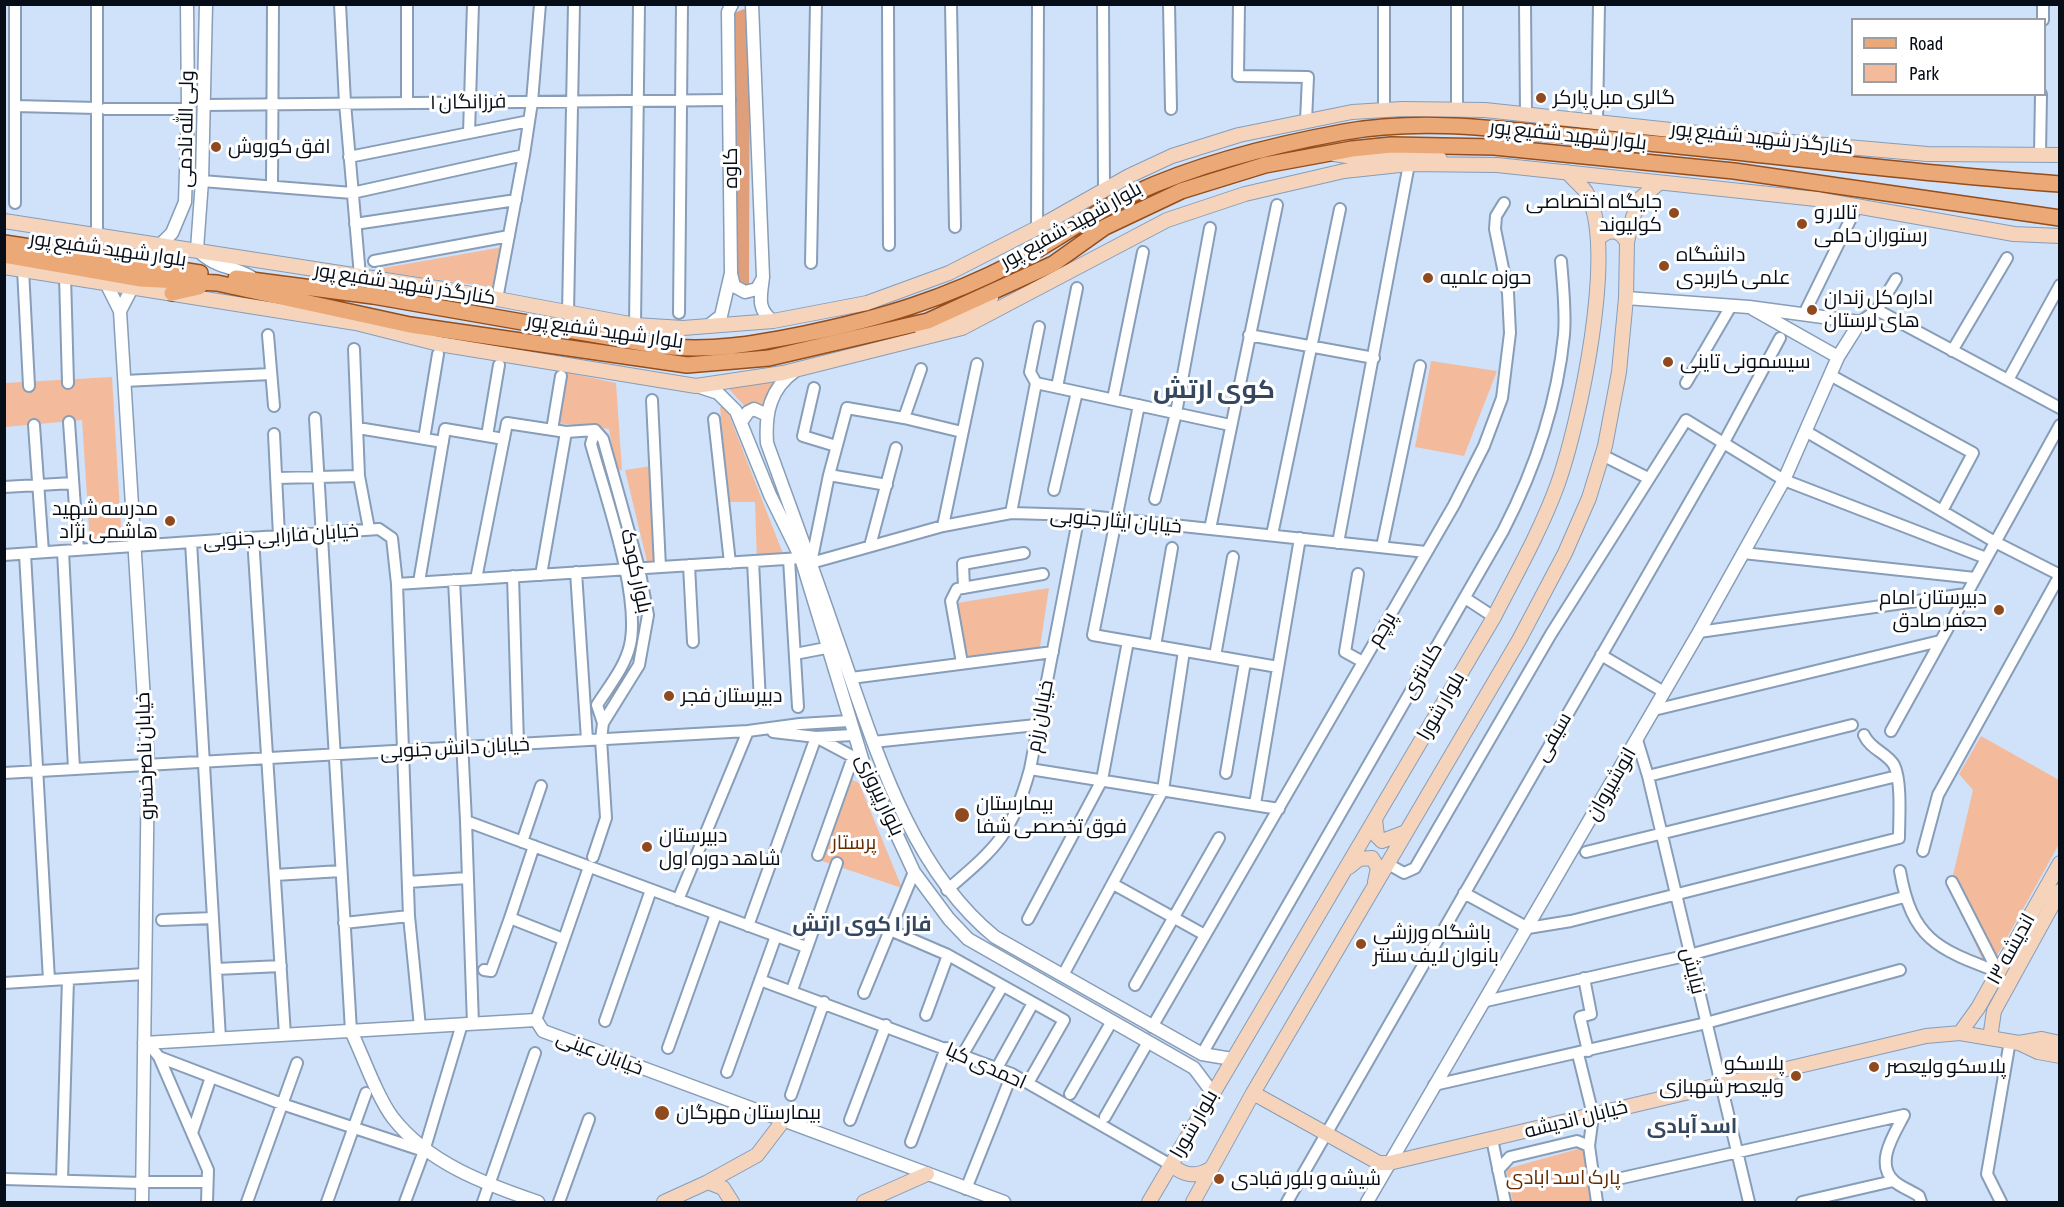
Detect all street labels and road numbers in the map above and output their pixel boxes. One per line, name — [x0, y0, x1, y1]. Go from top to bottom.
street label: ولی الله نادمی — [173, 70, 199, 188]
street label: فرزانگان ۱ — [430, 89, 506, 115]
street label: بلوار شهید شفیع پور — [1488, 115, 1648, 155]
street label: کنارگذر شهید شفیع پور — [1669, 116, 1855, 160]
street label: کاوه — [719, 148, 743, 188]
street label: بلوار شهید شفیع پور — [996, 176, 1146, 274]
street label: بلوار شهید شفیع پور — [28, 226, 188, 272]
street label: کنارگذر شهید شفیع پور — [312, 258, 498, 310]
street label: بلوار شهید شفیع پور — [525, 308, 685, 354]
street label: خیابان ایثار جنوبی — [1049, 503, 1183, 539]
street label: خیابان فارابی جنوبی — [202, 519, 360, 553]
street label: بلوار کودک — [615, 527, 657, 615]
street label: پرچم — [1363, 608, 1401, 650]
street label: کلانتری — [1396, 639, 1448, 703]
street label: بلوار شورا — [1412, 667, 1470, 745]
street label: خیابان رزم — [1021, 678, 1059, 754]
street label: خیابان ناصرخسرو — [131, 692, 159, 820]
street label: سیفی — [1529, 708, 1577, 766]
street label: خیابان دانش جنوبی — [380, 732, 530, 764]
street label: انوشیروان — [1581, 743, 1641, 825]
street label: بلوار پیروزی — [851, 750, 909, 840]
street label: اندیشه ۱۳ — [1982, 909, 2040, 989]
street label: نیایش — [1676, 945, 1710, 997]
street label: خیابان عینی — [553, 1025, 647, 1081]
street label: احمدی کیا — [942, 1038, 1030, 1094]
street label: بلوار شورا — [1165, 1085, 1223, 1163]
street label: خیابان اندیشه — [1522, 1095, 1630, 1143]

